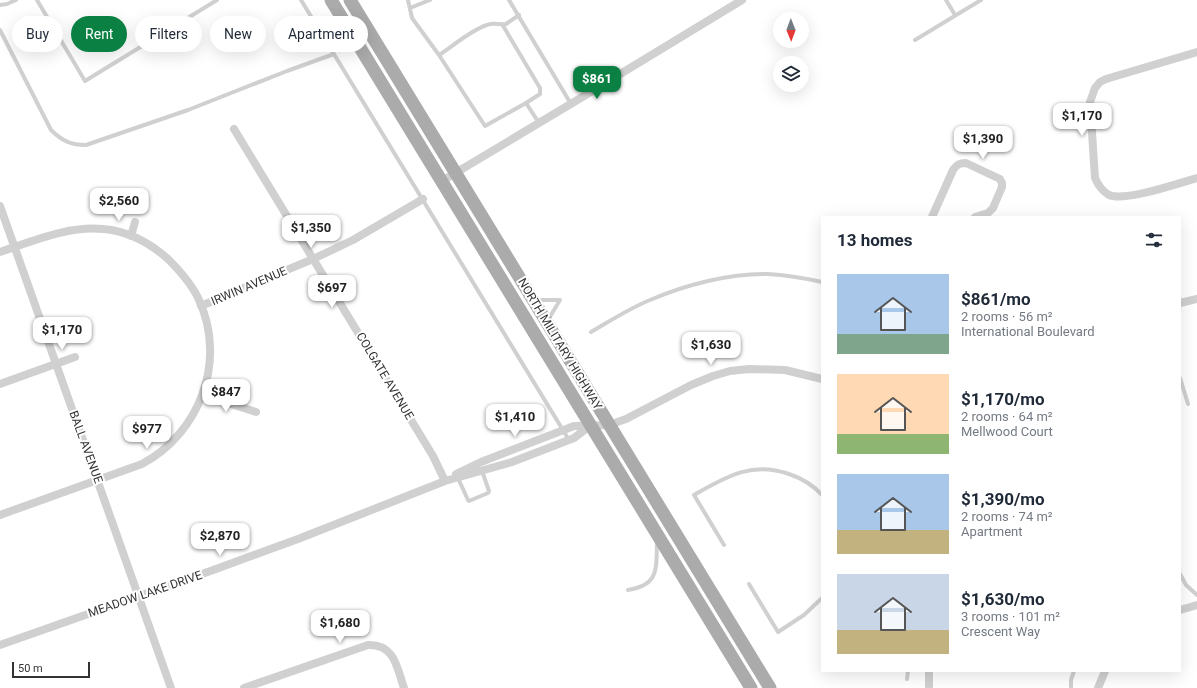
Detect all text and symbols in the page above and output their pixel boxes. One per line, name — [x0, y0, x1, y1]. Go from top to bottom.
north arrow — [773, 12, 809, 48]
map controls — [773, 12, 809, 92]
chip: Buy — [12, 16, 63, 52]
chip: Rent — [71, 16, 127, 52]
chip: Filters — [135, 16, 202, 52]
chip: New — [210, 16, 266, 52]
chip: Apartment — [274, 16, 368, 52]
button: layers — [773, 56, 809, 92]
pin: $861 — [573, 66, 621, 100]
text: $861 — [582, 71, 612, 86]
pin: $1,170 — [1049, 103, 1115, 137]
text: $1,170 — [1062, 108, 1102, 123]
pin: $1,390 — [950, 126, 1016, 160]
text: $1,390 — [963, 131, 1003, 146]
pin: $2,560 — [86, 188, 152, 222]
text: $2,560 — [99, 193, 139, 208]
pin: $1,350 — [278, 215, 344, 249]
text: $1,350 — [291, 220, 331, 235]
icon: filters — [1143, 229, 1165, 251]
text: 13 homes — [837, 230, 913, 250]
street label: IRWIN AVENUE — [209, 264, 289, 308]
pin: $697 — [308, 275, 356, 309]
street label: NORTH MILITARY HIGHWAY — [515, 276, 605, 413]
text: $697 — [317, 280, 347, 295]
text: $861/mo — [961, 289, 1031, 309]
icon: home — [869, 290, 917, 338]
text: 2 rooms · 56 m² — [961, 309, 1053, 324]
pin: $1,170 — [29, 317, 95, 351]
text: $1,170 — [42, 322, 82, 337]
text: International Boulevard — [961, 324, 1095, 339]
street label: COLGATE AVENUE — [353, 330, 417, 422]
pin: $1,630 — [678, 332, 744, 366]
text: $1,630 — [691, 337, 731, 352]
pin: $847 — [202, 379, 250, 413]
text: $847 — [211, 384, 241, 399]
text: $1,170/mo — [961, 389, 1045, 409]
icon: home — [869, 390, 917, 438]
pin: $1,410 — [482, 404, 548, 438]
street label: BALL AVENUE — [66, 409, 106, 485]
text: $1,410 — [495, 409, 535, 424]
text: 2 rooms · 64 m² — [961, 409, 1053, 424]
pin: $977 — [123, 416, 171, 450]
text: $977 — [132, 421, 162, 436]
text: Mellwood Court — [961, 424, 1053, 439]
text: $1,390/mo — [961, 489, 1045, 509]
icon: home — [869, 490, 917, 538]
text: 2 rooms · 74 m² — [961, 509, 1053, 524]
pin: $2,870 — [187, 523, 253, 557]
text: Apartment — [961, 524, 1023, 539]
text: $2,870 — [200, 528, 240, 543]
street label: MEADOW LAKE DRIVE — [86, 568, 204, 620]
text: $1,630/mo — [961, 589, 1045, 609]
icon: home — [869, 590, 917, 638]
text: 3 rooms · 101 m² — [961, 609, 1060, 624]
pin: $1,680 — [307, 610, 373, 644]
text: $1,680 — [320, 615, 360, 630]
text: Crescent Way — [961, 624, 1040, 639]
scale bar — [12, 660, 90, 679]
text: 50 m — [18, 662, 43, 675]

